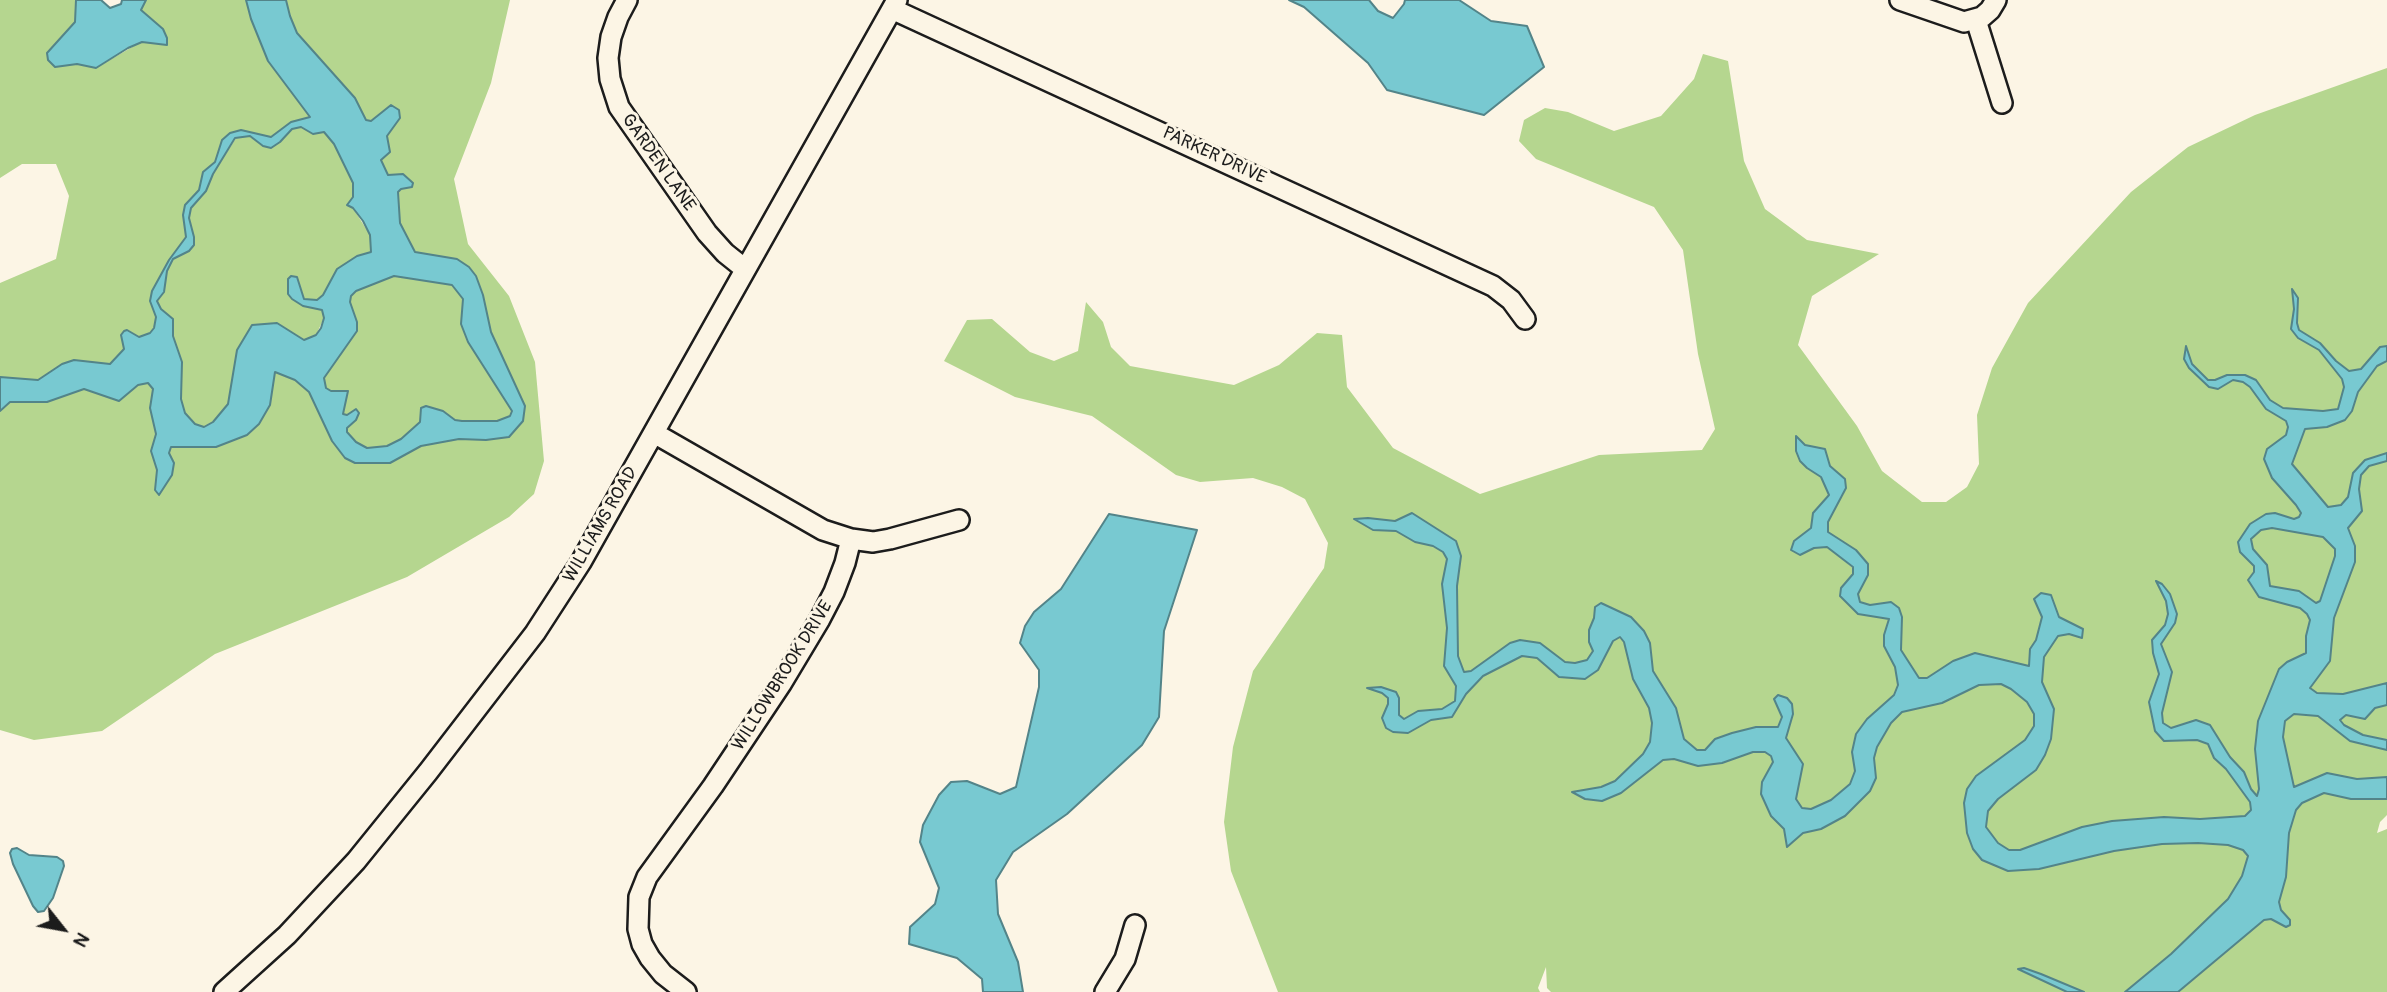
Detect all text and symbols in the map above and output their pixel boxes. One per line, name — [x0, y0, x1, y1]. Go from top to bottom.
street label: GARDEN LANE — [616, 110, 700, 216]
street label: PARKER DRIVE — [1159, 123, 1269, 189]
street label: WILLIAMS ROAD — [559, 463, 643, 587]
street label: WILLOWBROOK DRIVE — [728, 597, 838, 755]
north arrow — [28, 894, 98, 964]
text: N — [67, 928, 95, 952]

